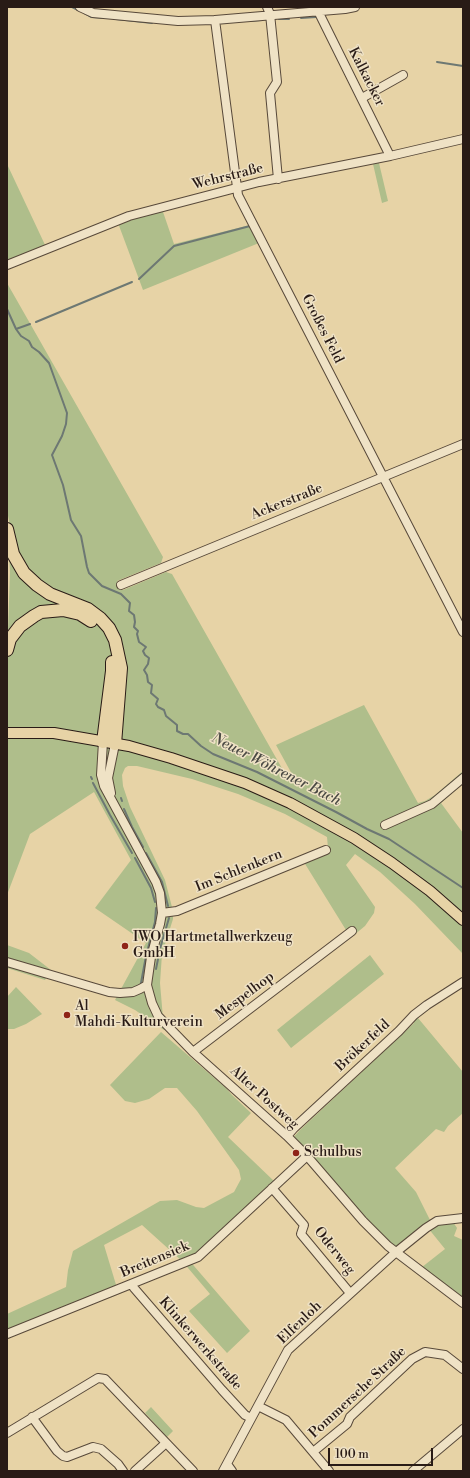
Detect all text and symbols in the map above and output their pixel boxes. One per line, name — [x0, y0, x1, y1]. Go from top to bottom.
street label: Kalkacker — [344, 45, 388, 109]
street label: Wehrstraße — [191, 160, 265, 194]
street label: Großes Feld — [297, 292, 347, 366]
street label: Ackerstraße — [249, 480, 325, 524]
water label: Neuer Wöhrener Bach — [208, 730, 344, 810]
street label: Im Schlenkern — [193, 846, 285, 896]
place label: IWO Hartmetallwerkzeug GmbH — [133, 930, 293, 962]
marker: IWO Hartmetallwerkzeug GmbH — [120, 941, 130, 951]
street label: Mespelhop — [212, 968, 278, 1024]
place label: Al Mahdi-Kulturverein — [75, 999, 203, 1032]
marker: Al Mahdi-Kulturverein — [62, 1010, 72, 1020]
street label: Brökerfeld — [332, 1017, 394, 1075]
street label: Alter Postweg — [226, 1063, 302, 1133]
place label: Schulbus — [304, 1145, 362, 1161]
marker: Schulbus — [291, 1148, 301, 1158]
street label: Oderweg — [310, 1224, 358, 1278]
street label: Breitensiek — [118, 1238, 192, 1282]
street label: Klinkerwerkstraße — [155, 1294, 245, 1394]
street label: Elfenloh — [275, 1298, 325, 1348]
street label: Pommersche Straße — [306, 1344, 410, 1442]
scale bar — [330, 1440, 435, 1466]
text: 100 m — [335, 1447, 369, 1462]

